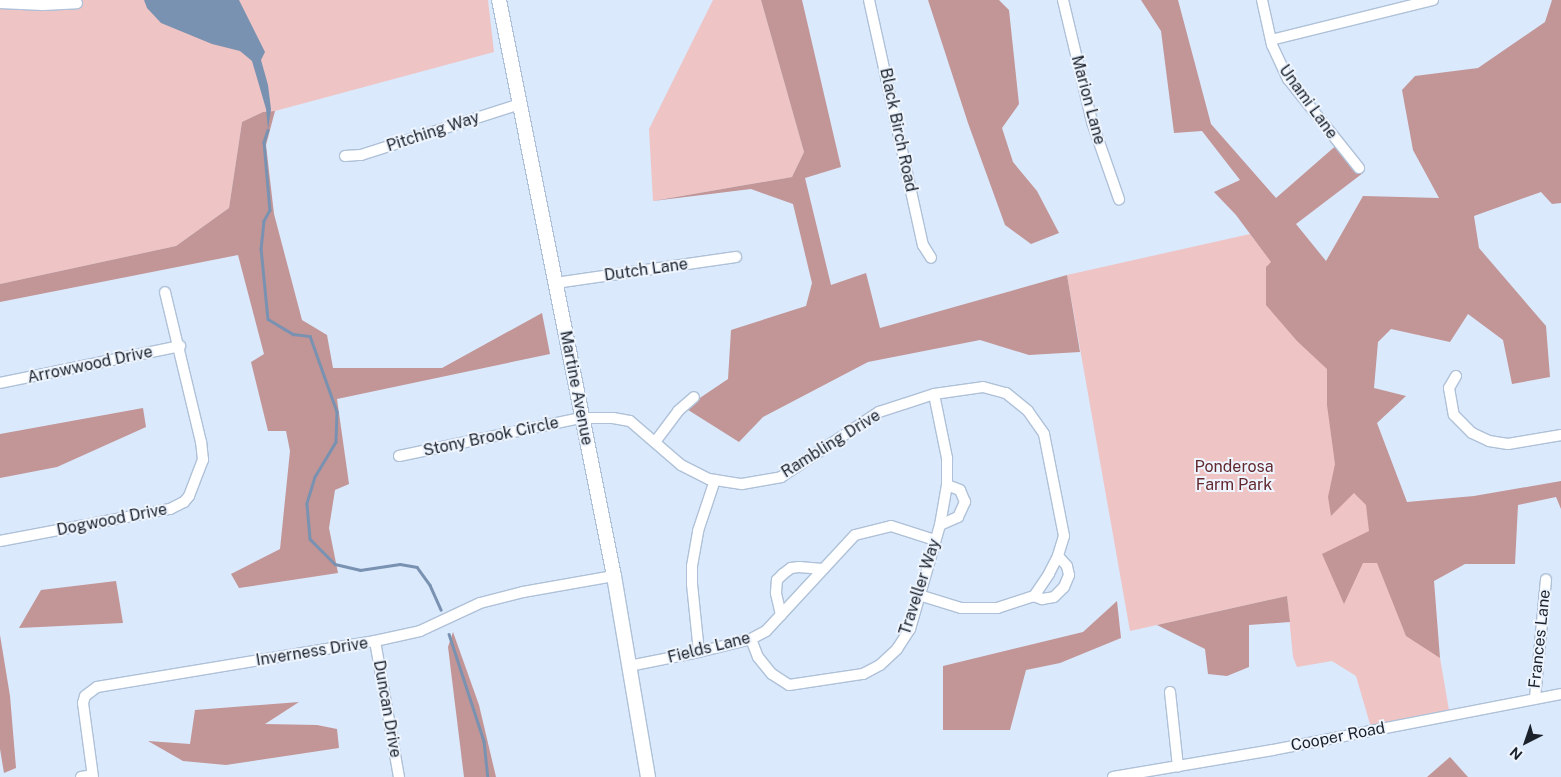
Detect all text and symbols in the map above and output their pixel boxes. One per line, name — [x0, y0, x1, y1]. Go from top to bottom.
street label: Marion Lane — [1067, 53, 1109, 147]
street label: Unami Lane — [1275, 61, 1341, 143]
street label: Black Birch Road — [875, 66, 921, 194]
street label: Pitching Way — [384, 108, 482, 156]
street label: Dutch Lane — [603, 255, 689, 285]
street label: Martine Avenue — [555, 329, 597, 447]
street label: Arrowwood Drive — [26, 342, 154, 388]
street label: Rambling Drive — [778, 406, 884, 482]
street label: Stony Brook Circle — [422, 413, 560, 461]
park label: Ponderosa Farm Park — [1194, 457, 1274, 495]
street label: Dogwood Drive — [55, 500, 169, 540]
street label: Traveller Way — [895, 536, 945, 638]
street label: Frances Lane — [1525, 589, 1555, 689]
street label: Fields Lane — [666, 628, 752, 668]
street label: Inverness Drive — [255, 634, 369, 670]
street label: Duncan Drive — [369, 659, 405, 759]
north arrow — [1501, 717, 1551, 767]
street label: Cooper Road — [1289, 718, 1387, 756]
text: N — [1507, 744, 1526, 763]

